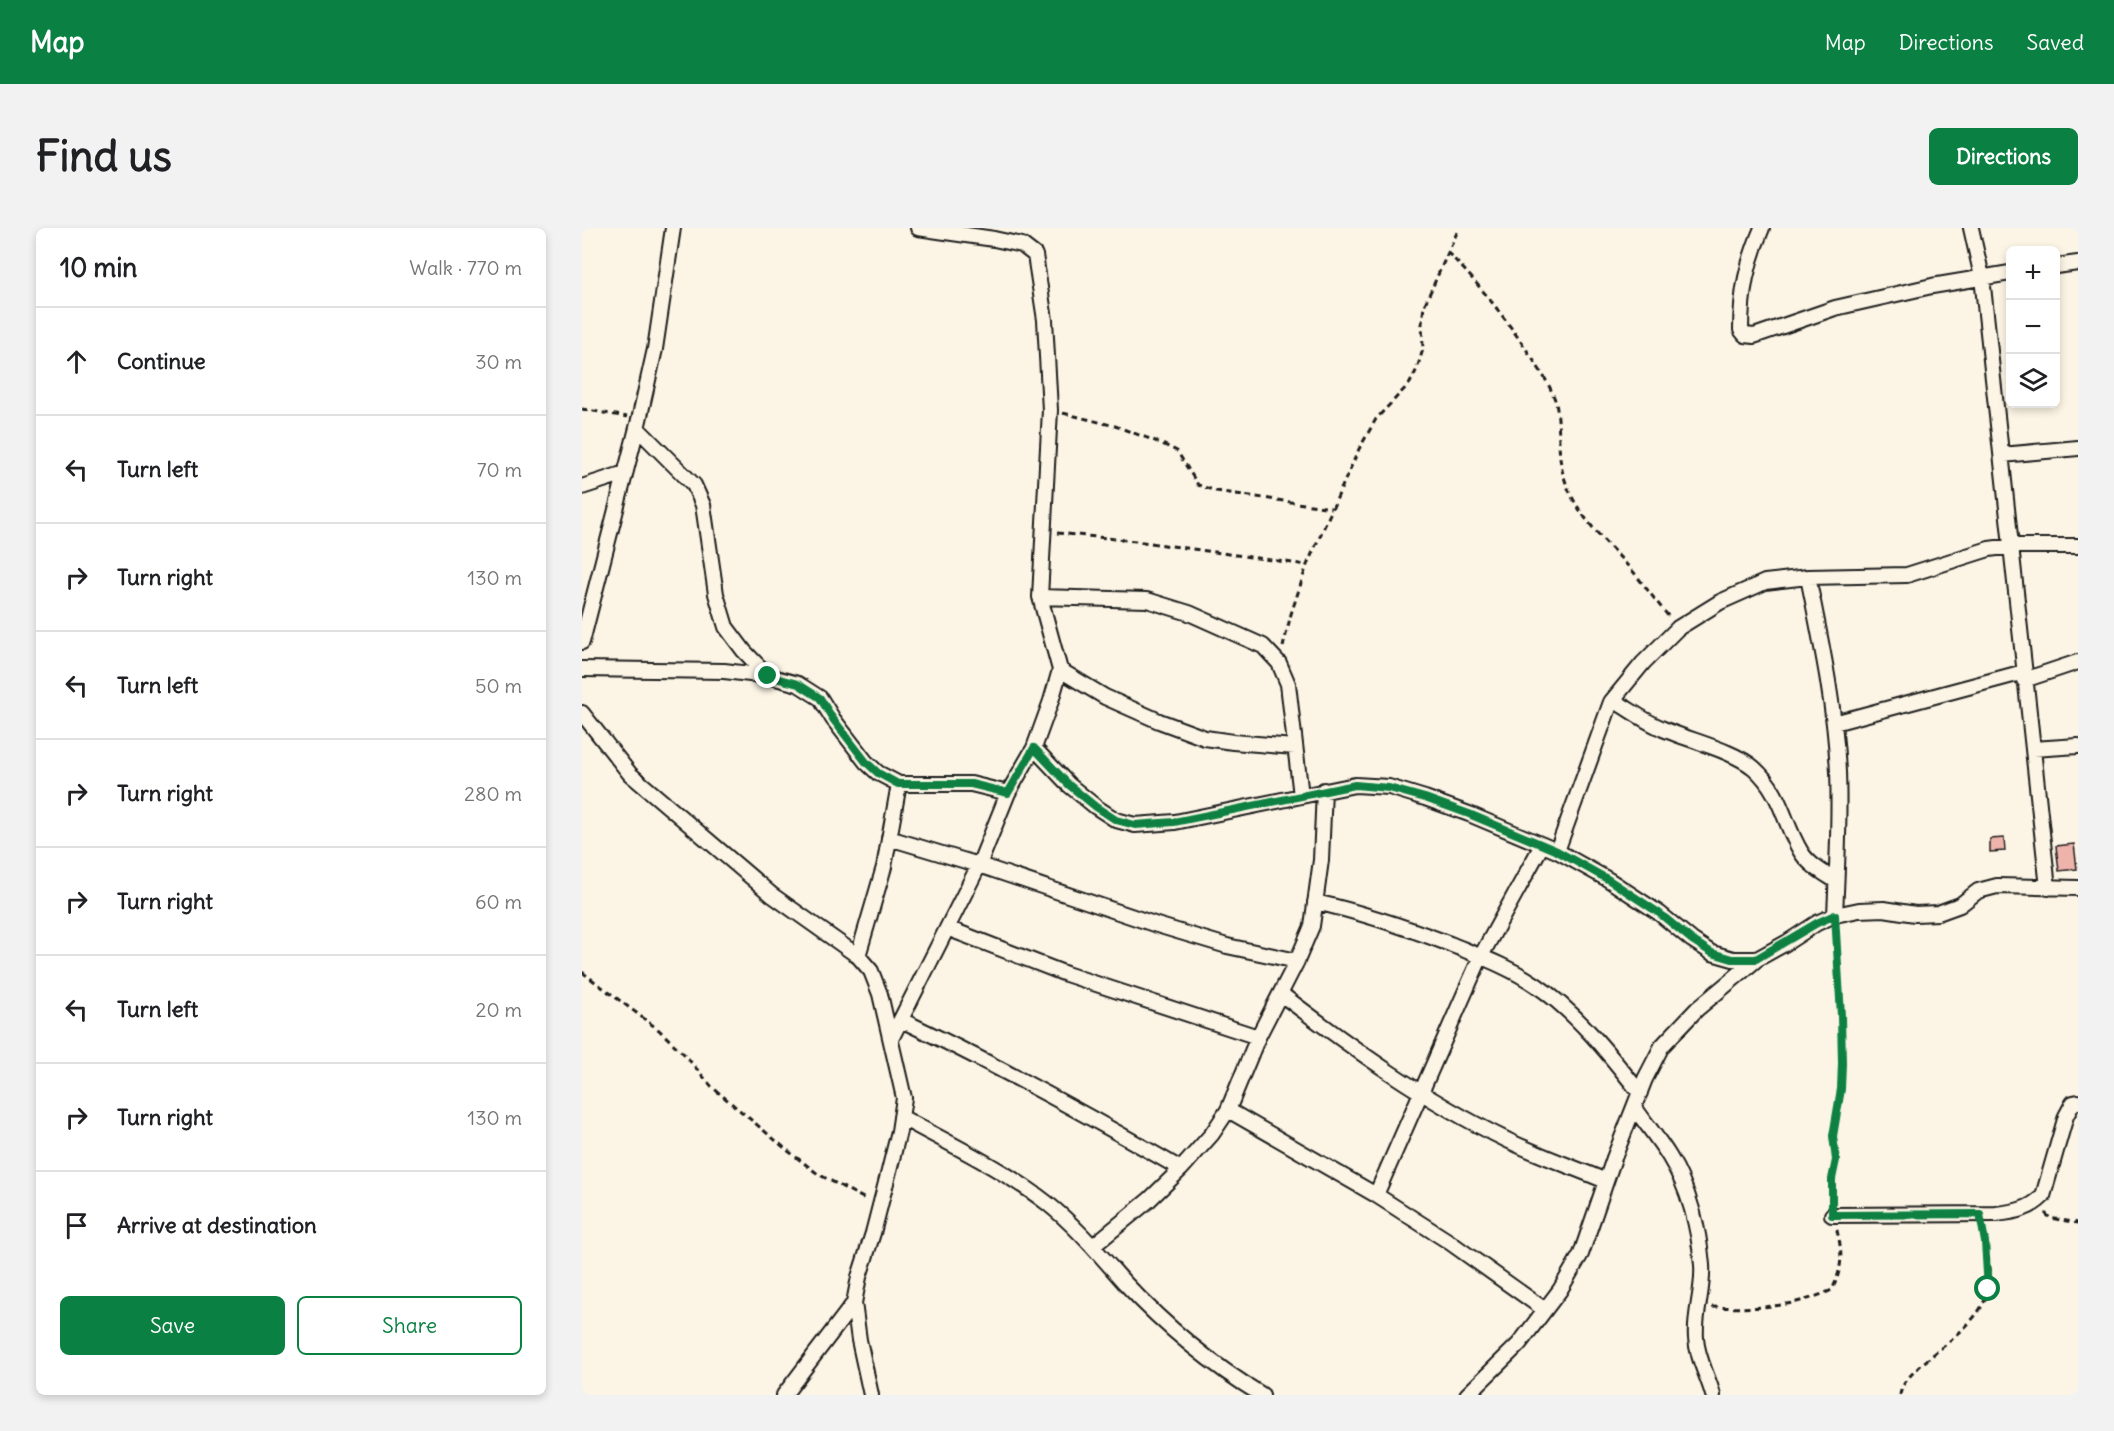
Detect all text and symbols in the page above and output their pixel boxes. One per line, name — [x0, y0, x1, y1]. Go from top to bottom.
text: Map — [30, 24, 84, 60]
text: Map — [1825, 29, 1866, 56]
text: Directions — [1899, 29, 1993, 56]
text: Saved — [2026, 29, 2084, 56]
button: Directions — [1929, 128, 2078, 185]
text: Find us — [36, 130, 172, 182]
map controls — [2006, 246, 2060, 408]
button: + — [2006, 246, 2060, 300]
text: 10 min — [60, 251, 137, 284]
text: Walk · 770 m — [409, 255, 522, 280]
button: − — [2006, 300, 2060, 354]
icon: ahead — [60, 345, 93, 378]
text: Continue — [117, 347, 206, 375]
text: 30 m — [475, 349, 522, 374]
button: layers — [2006, 354, 2060, 408]
icon: left — [60, 453, 93, 486]
text: Turn left — [117, 455, 198, 483]
text: 70 m — [477, 457, 522, 482]
icon: right — [60, 561, 93, 594]
text: Turn right — [117, 563, 213, 591]
text: 130 m — [467, 565, 522, 590]
route end — [754, 662, 780, 688]
icon: left — [60, 669, 93, 702]
text: Turn left — [117, 671, 198, 699]
text: 50 m — [475, 673, 522, 698]
icon: right — [60, 777, 93, 810]
text: Turn right — [117, 779, 213, 807]
text: 280 m — [464, 781, 522, 806]
icon: right — [60, 885, 93, 918]
text: Turn right — [117, 887, 213, 915]
text: 60 m — [475, 889, 522, 914]
icon: left — [60, 993, 93, 1026]
text: Turn left — [117, 995, 198, 1023]
text: 20 m — [476, 997, 522, 1022]
icon: right — [60, 1101, 93, 1134]
text: Turn right — [117, 1103, 213, 1131]
text: 130 m — [467, 1105, 522, 1130]
icon: arrive — [60, 1209, 93, 1242]
text: Arrive at destination — [117, 1211, 317, 1239]
route start — [1974, 1275, 2000, 1301]
button: Save — [60, 1296, 285, 1355]
button: Share — [297, 1296, 522, 1355]

